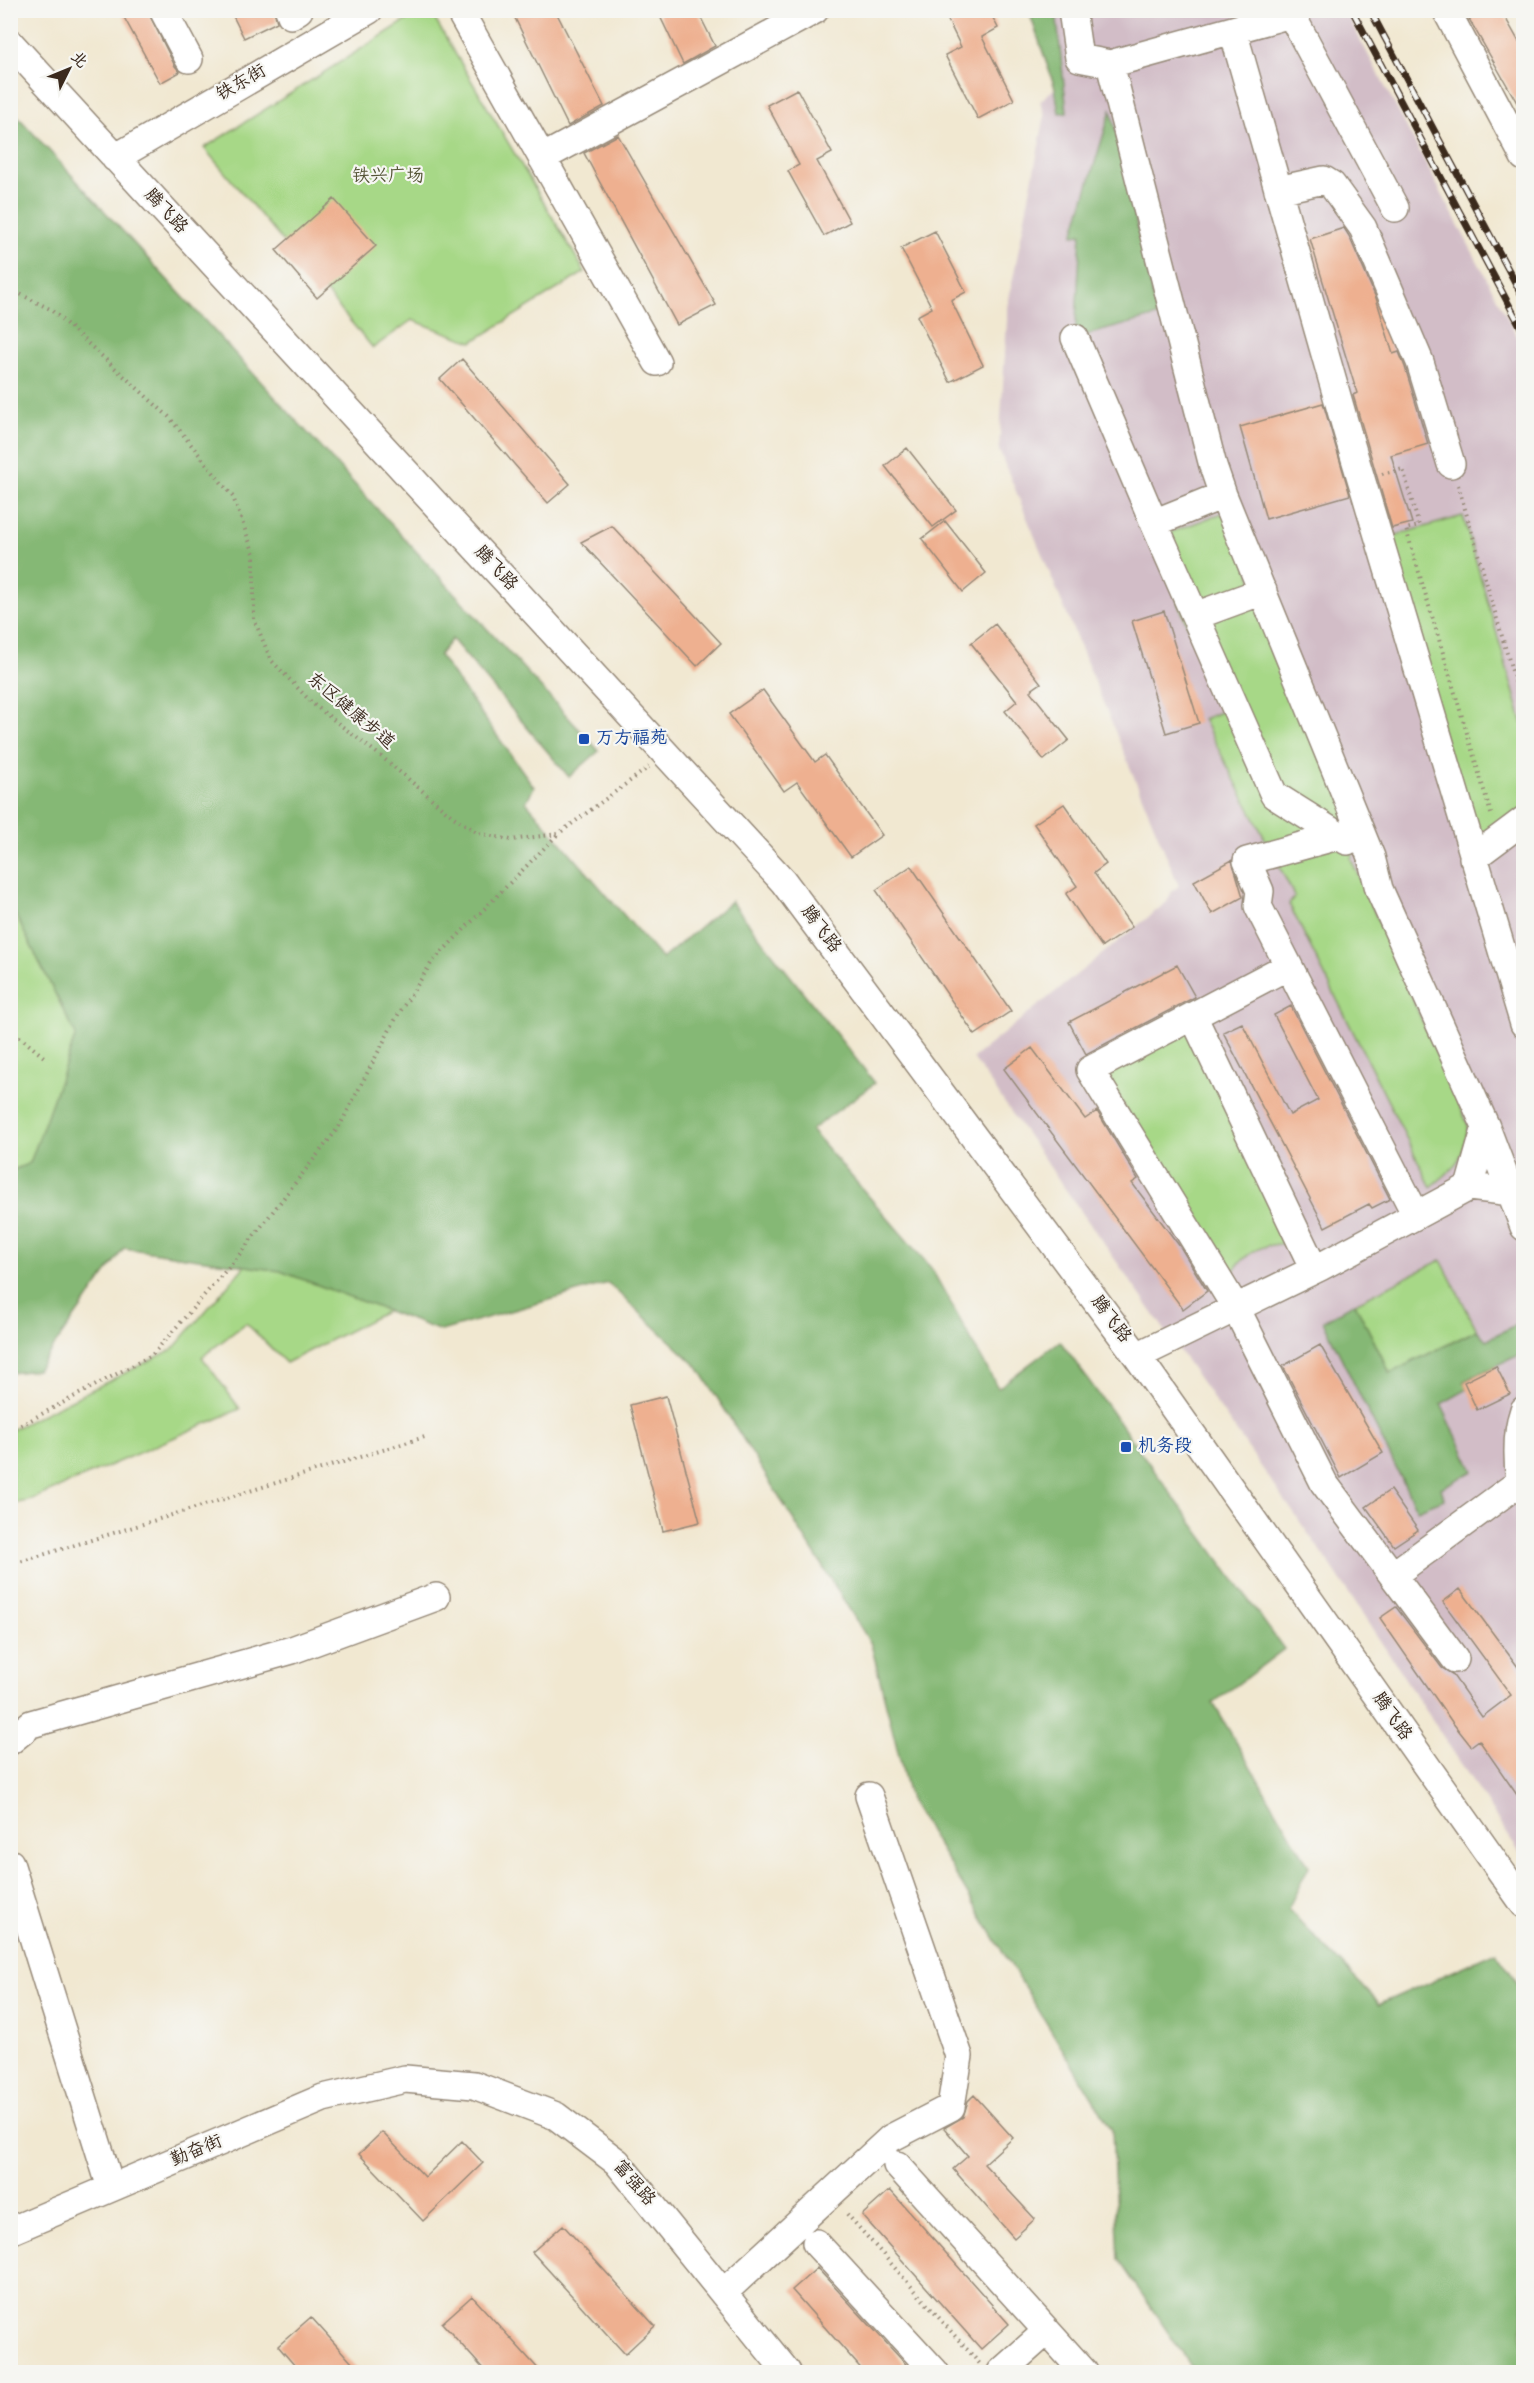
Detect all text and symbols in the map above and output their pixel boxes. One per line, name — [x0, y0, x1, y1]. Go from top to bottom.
north arrow — [39, 39, 99, 99]
text: 北 — [65, 48, 91, 73]
street label: 铁东街 — [213, 61, 271, 107]
park label: 铁兴广场 — [352, 166, 424, 188]
street label: 腾飞路 — [139, 184, 192, 239]
street label: 腾飞路 — [469, 541, 522, 596]
street label: 东区健康步道 — [302, 668, 399, 755]
place label: 万方福苑 — [596, 728, 668, 750]
marker: 万方福苑 — [577, 732, 591, 746]
street label: 腾飞路 — [795, 902, 845, 958]
street label: 腾飞路 — [1085, 1292, 1135, 1348]
place label: 机务段 — [1138, 1436, 1192, 1458]
marker: 机务段 — [1119, 1440, 1133, 1454]
street label: 腾飞路 — [1367, 1688, 1416, 1745]
street label: 勤奋街 — [168, 2131, 226, 2172]
street label: 富强路 — [607, 2156, 659, 2211]

